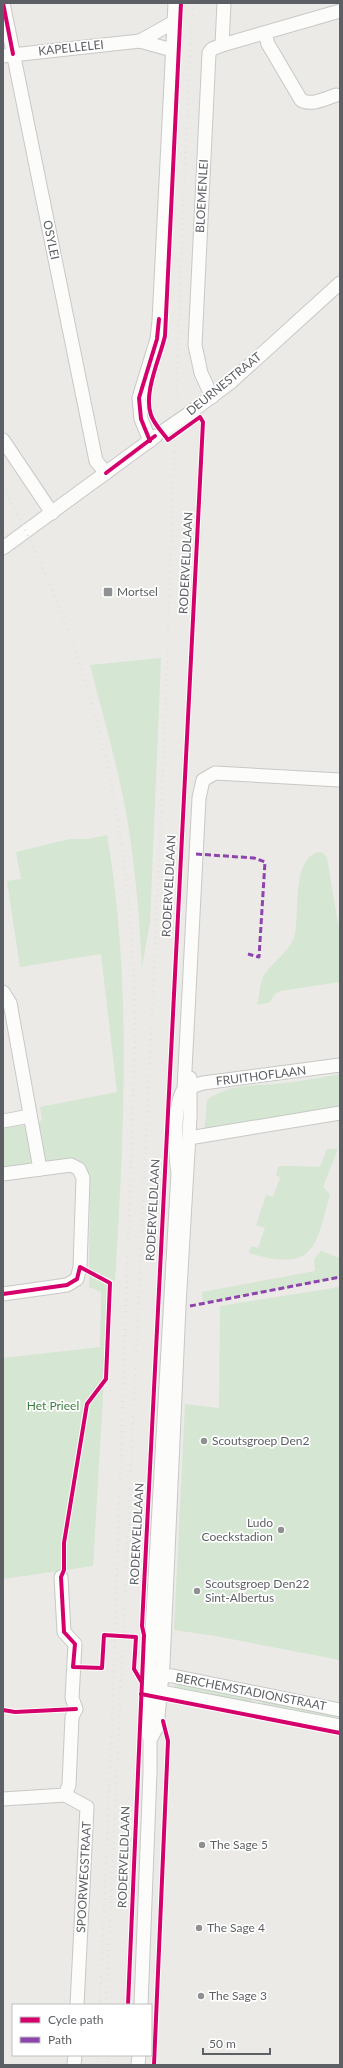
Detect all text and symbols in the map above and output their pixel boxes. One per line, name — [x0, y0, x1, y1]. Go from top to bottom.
street label: KAPELLELEI — [37, 37, 105, 58]
street label: BLOEMENLEI — [192, 159, 211, 233]
street label: OSYLEI — [40, 219, 63, 261]
street label: DEURNESTRAAT — [183, 349, 264, 418]
street label: RODERVELDLAAN — [175, 511, 196, 614]
place label: Mortsel — [117, 584, 158, 599]
marker: Mortsel — [102, 586, 114, 598]
street label: RODERVELDLAAN — [158, 834, 179, 937]
street label: FRUITHOFLAAN — [215, 1063, 307, 1088]
street label: RODERVELDLAAN — [142, 1158, 163, 1261]
park label: Het Prieel — [27, 1398, 79, 1413]
place label: Scoutsgroep Den2 — [212, 1433, 309, 1448]
marker: Scoutsgroep Den2 — [199, 1436, 209, 1446]
street label: RODERVELDLAAN — [126, 1482, 147, 1585]
place label: Ludo Coeckstadion — [202, 1515, 273, 1544]
marker: Ludo Coeckstadion — [276, 1525, 286, 1535]
place label: Scoutsgroep Den22 Sint-Albertus — [205, 1576, 309, 1605]
marker: Scoutsgroep Den22 Sint-Albertus — [192, 1586, 202, 1596]
street label: BERCHEMSTADIONSTRAAT — [175, 1670, 328, 1713]
street label: RODERVELDLAAN — [114, 1806, 133, 1908]
street label: SPOORWEGSTRAAT — [73, 1821, 94, 1933]
place label: The Sage 5 — [210, 1837, 268, 1852]
marker: The Sage 5 — [197, 1840, 207, 1850]
place label: The Sage 4 — [207, 1920, 265, 1935]
marker: The Sage 4 — [194, 1923, 204, 1933]
place label: The Sage 3 — [209, 1988, 267, 2003]
marker: The Sage 3 — [196, 1991, 206, 2001]
legend — [12, 2004, 152, 2056]
text: Cycle path — [48, 2012, 103, 2027]
scale bar — [203, 2030, 270, 2056]
text: Path — [48, 2032, 72, 2047]
text: 50 m — [209, 2036, 236, 2051]

